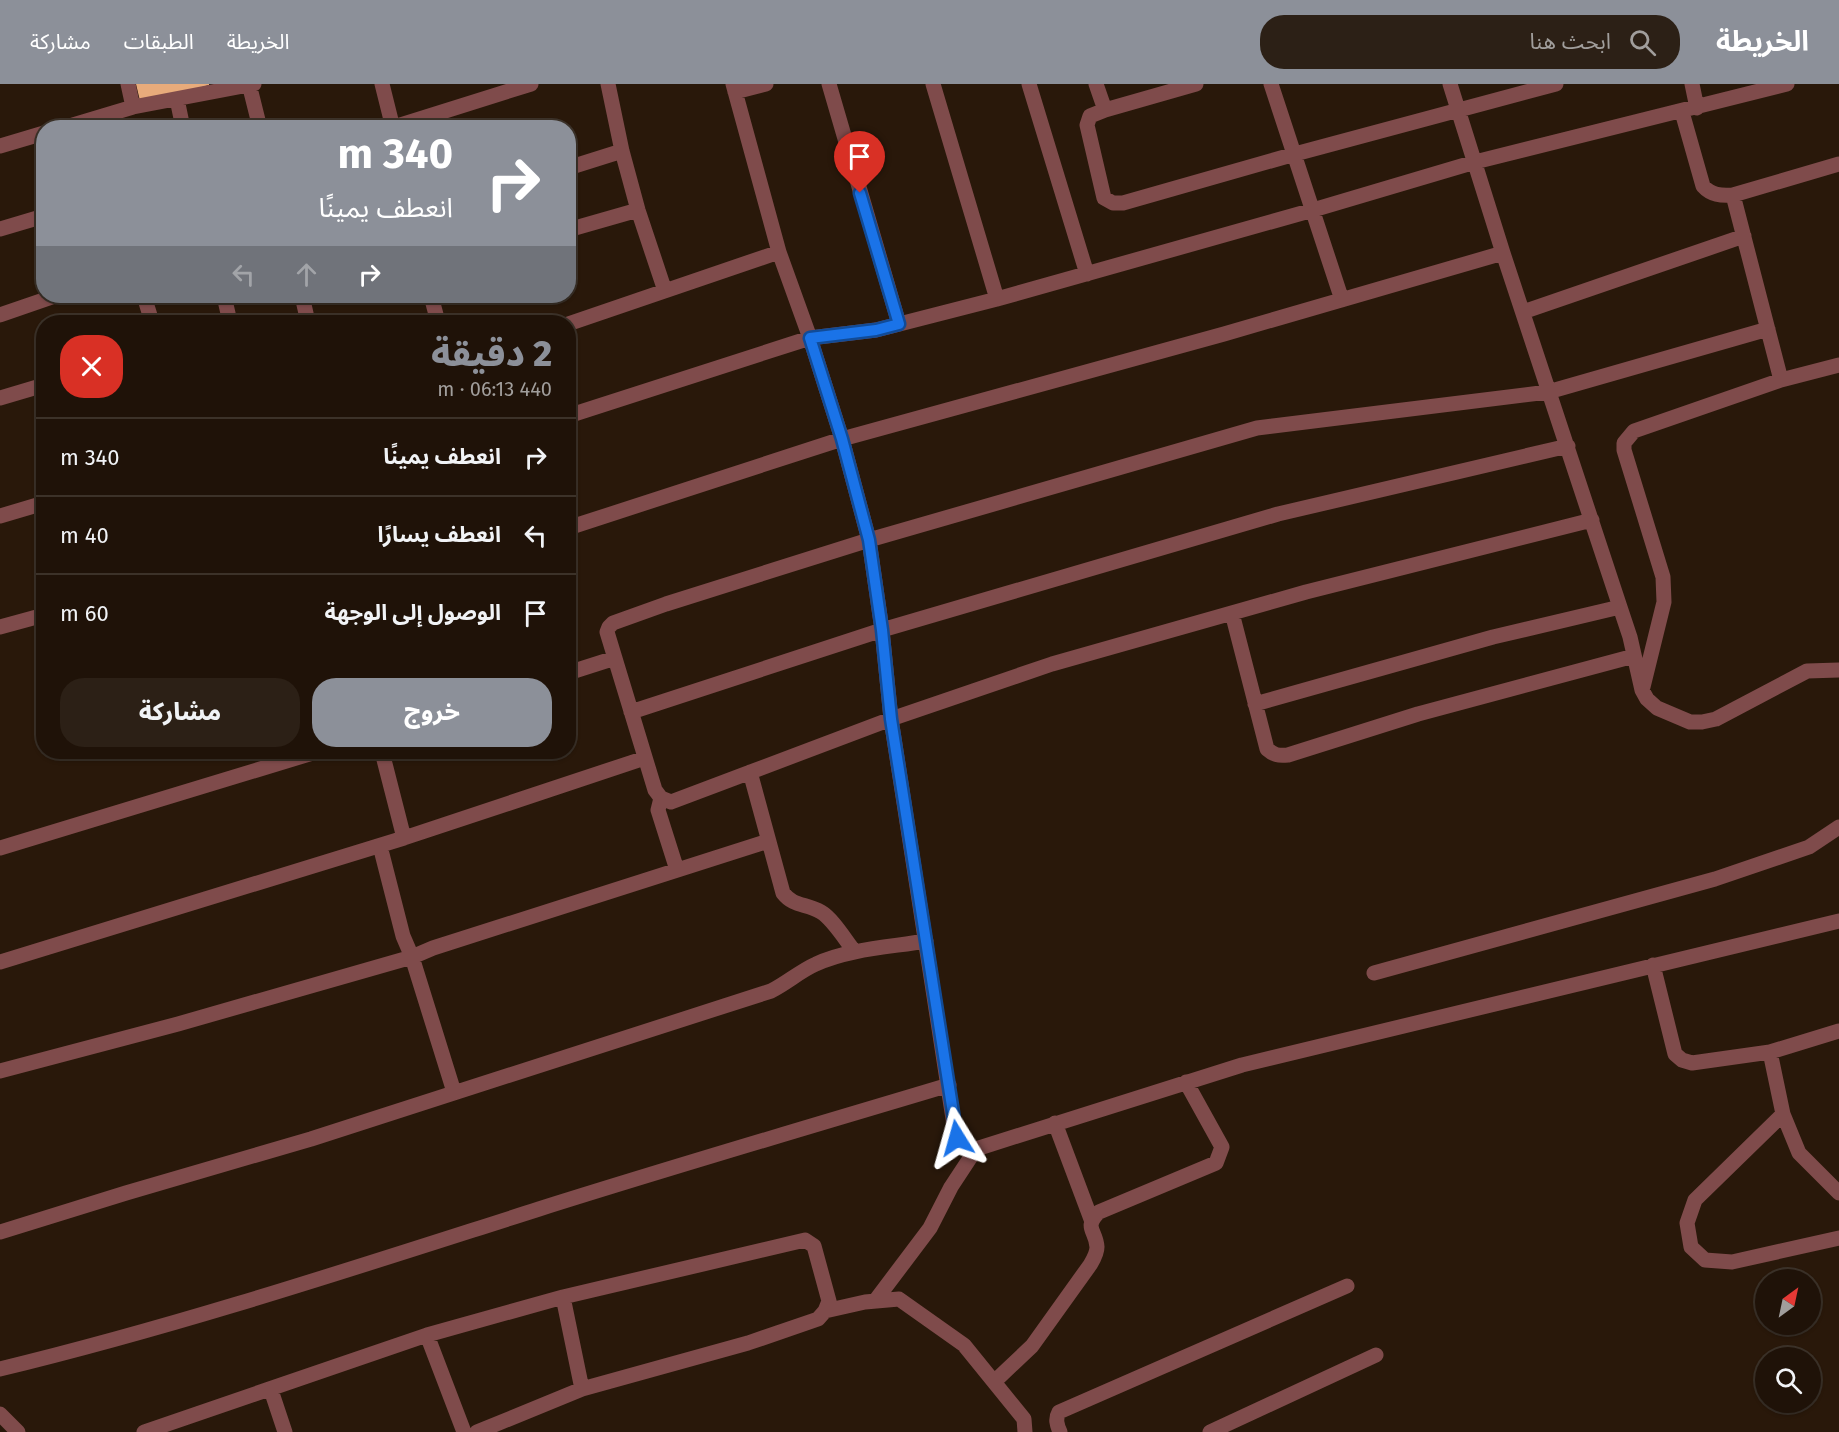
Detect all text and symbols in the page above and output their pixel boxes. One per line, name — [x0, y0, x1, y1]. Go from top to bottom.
search box — [1260, 15, 1680, 69]
text: الخريطة — [1716, 25, 1809, 58]
icon: search — [1626, 26, 1659, 59]
text: ابحث هنا — [1529, 28, 1611, 55]
text: مشاركة — [30, 29, 91, 55]
text: الطبقات — [124, 29, 194, 55]
text: الخريطة — [227, 29, 290, 55]
text: 340 m — [337, 129, 453, 179]
pin — [834, 131, 885, 193]
icon: arrive — [843, 140, 876, 173]
icon: right — [474, 144, 552, 222]
text: انعطف يمينًا — [318, 192, 453, 224]
icon: left — [227, 258, 260, 291]
icon: ahead — [290, 258, 323, 291]
icon: right — [353, 258, 386, 291]
text: 2 دقيقة — [431, 332, 552, 376]
button: close — [60, 335, 123, 398]
text: 440 m · 06:13 — [437, 377, 552, 401]
icon: right — [519, 441, 552, 474]
text: انعطف يمينًا — [383, 443, 501, 470]
text: 340 m — [60, 444, 120, 471]
icon: left — [519, 519, 552, 552]
text: انعطف يسارًا — [378, 521, 501, 548]
text: 40 m — [60, 522, 109, 549]
icon: arrive — [519, 597, 552, 630]
text: الوصول إلى الوجهة — [324, 599, 501, 626]
text: 60 m — [60, 600, 109, 627]
button: مشاركة — [60, 678, 300, 747]
button: خروج — [312, 678, 552, 747]
position arrow — [925, 1106, 989, 1170]
north arrow — [1755, 1269, 1821, 1335]
map controls — [1755, 1269, 1821, 1413]
button: search — [1755, 1347, 1821, 1413]

